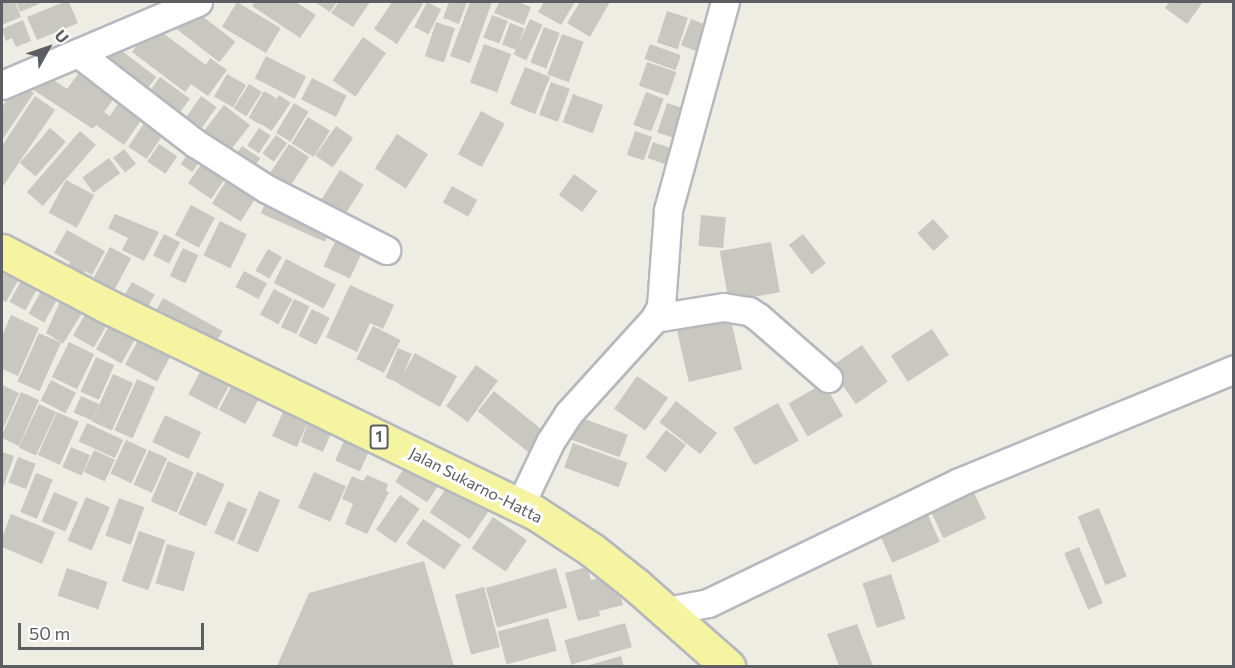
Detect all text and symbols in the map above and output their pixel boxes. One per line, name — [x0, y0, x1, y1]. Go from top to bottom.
north arrow — [18, 18, 78, 78]
text: U — [51, 26, 73, 47]
road number: 1 — [368, 425, 389, 449]
street label: Jalan Sukarno-Hatta — [406, 443, 546, 527]
scale bar — [21, 611, 207, 649]
text: 50 m — [29, 622, 70, 644]

